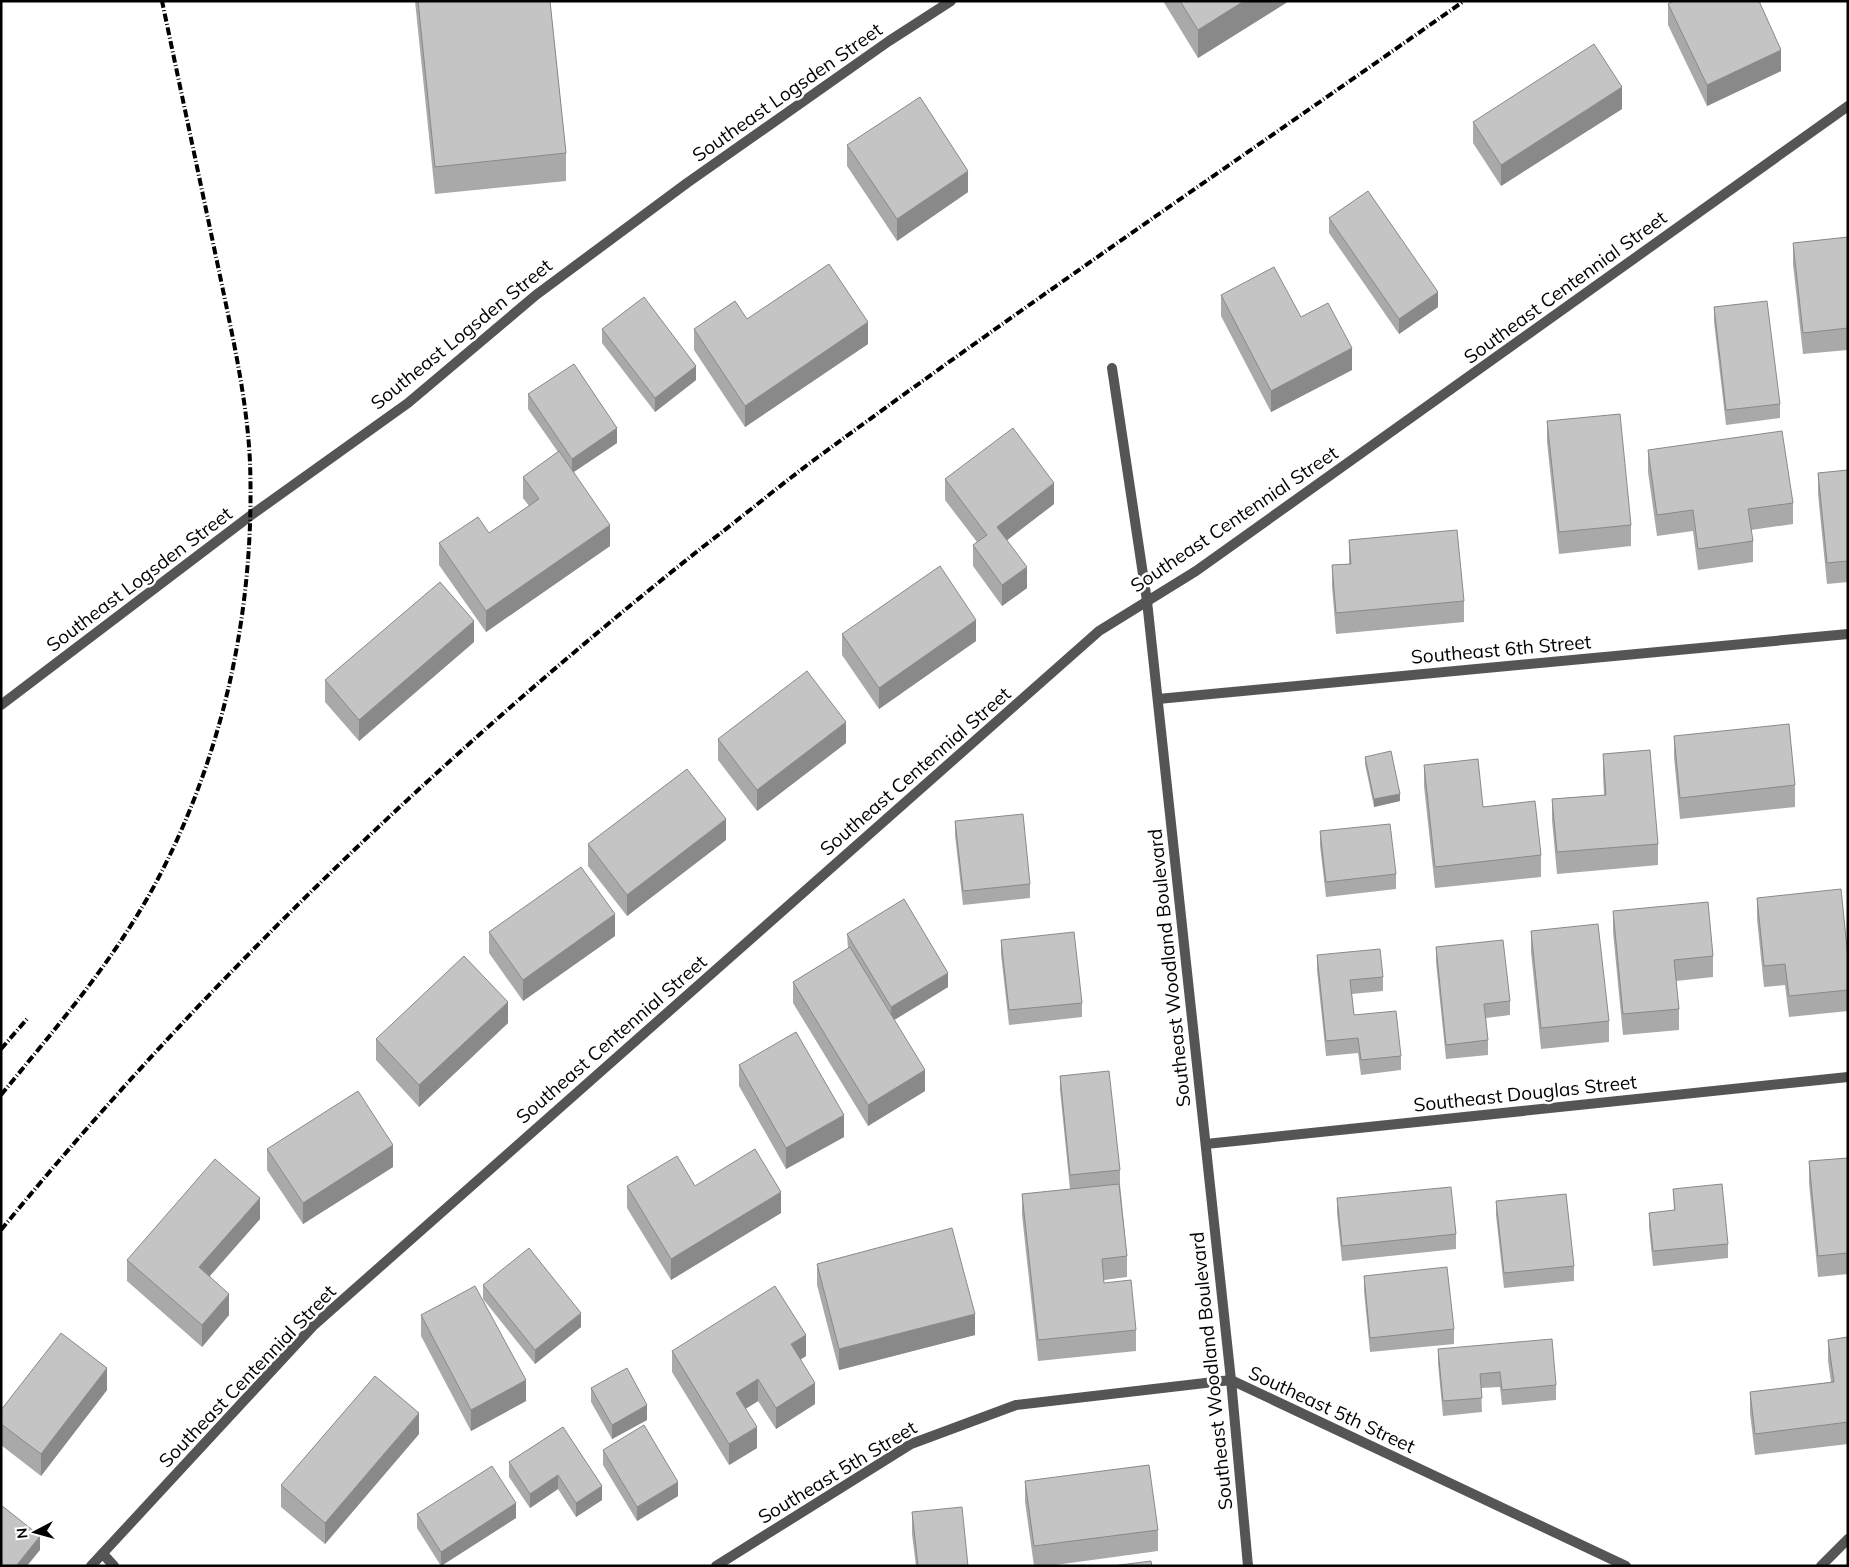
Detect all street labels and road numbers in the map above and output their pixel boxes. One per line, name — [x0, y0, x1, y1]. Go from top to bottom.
street label: Southeast Logsden Street — [687, 17, 887, 167]
street label: Southeast Centennial Street — [1459, 205, 1671, 369]
street label: Southeast Logsden Street — [365, 253, 557, 415]
street label: Southeast Centennial Street — [1126, 440, 1343, 597]
street label: Southeast Logsden Street — [41, 501, 237, 657]
street label: Southeast 6th Street — [1410, 629, 1592, 669]
street label: Southeast Centennial Street — [815, 681, 1016, 860]
street label: Southeast Woodland Boulevard — [1142, 828, 1196, 1108]
street label: Southeast Centennial Street — [511, 949, 712, 1128]
street label: Southeast Douglas Street — [1412, 1069, 1638, 1117]
street label: Southeast Woodland Boulevard — [1184, 1231, 1238, 1511]
street label: Southeast Centennial Street — [153, 1279, 341, 1472]
street label: Southeast 5th Street — [1245, 1360, 1419, 1458]
street label: Southeast 5th Street — [753, 1415, 921, 1529]

